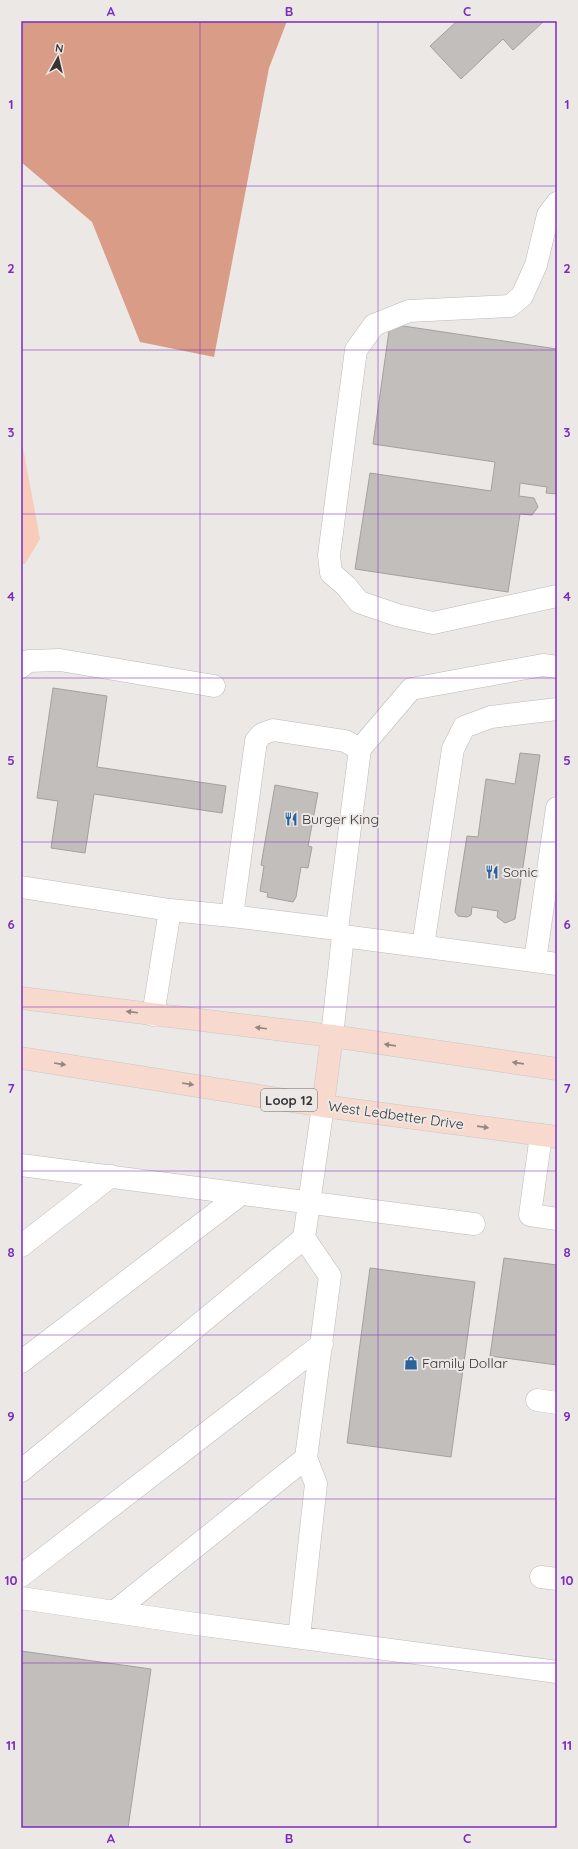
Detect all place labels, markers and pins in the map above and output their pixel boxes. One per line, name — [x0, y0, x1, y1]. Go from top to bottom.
place label: Burger King — [302, 810, 379, 828]
restaurant icon: Burger King — [283, 811, 299, 827]
place label: Sonic — [503, 863, 538, 881]
restaurant icon: Sonic — [484, 864, 500, 880]
place label: Family Dollar — [422, 1354, 508, 1372]
shop icon: Family Dollar — [403, 1355, 419, 1371]

